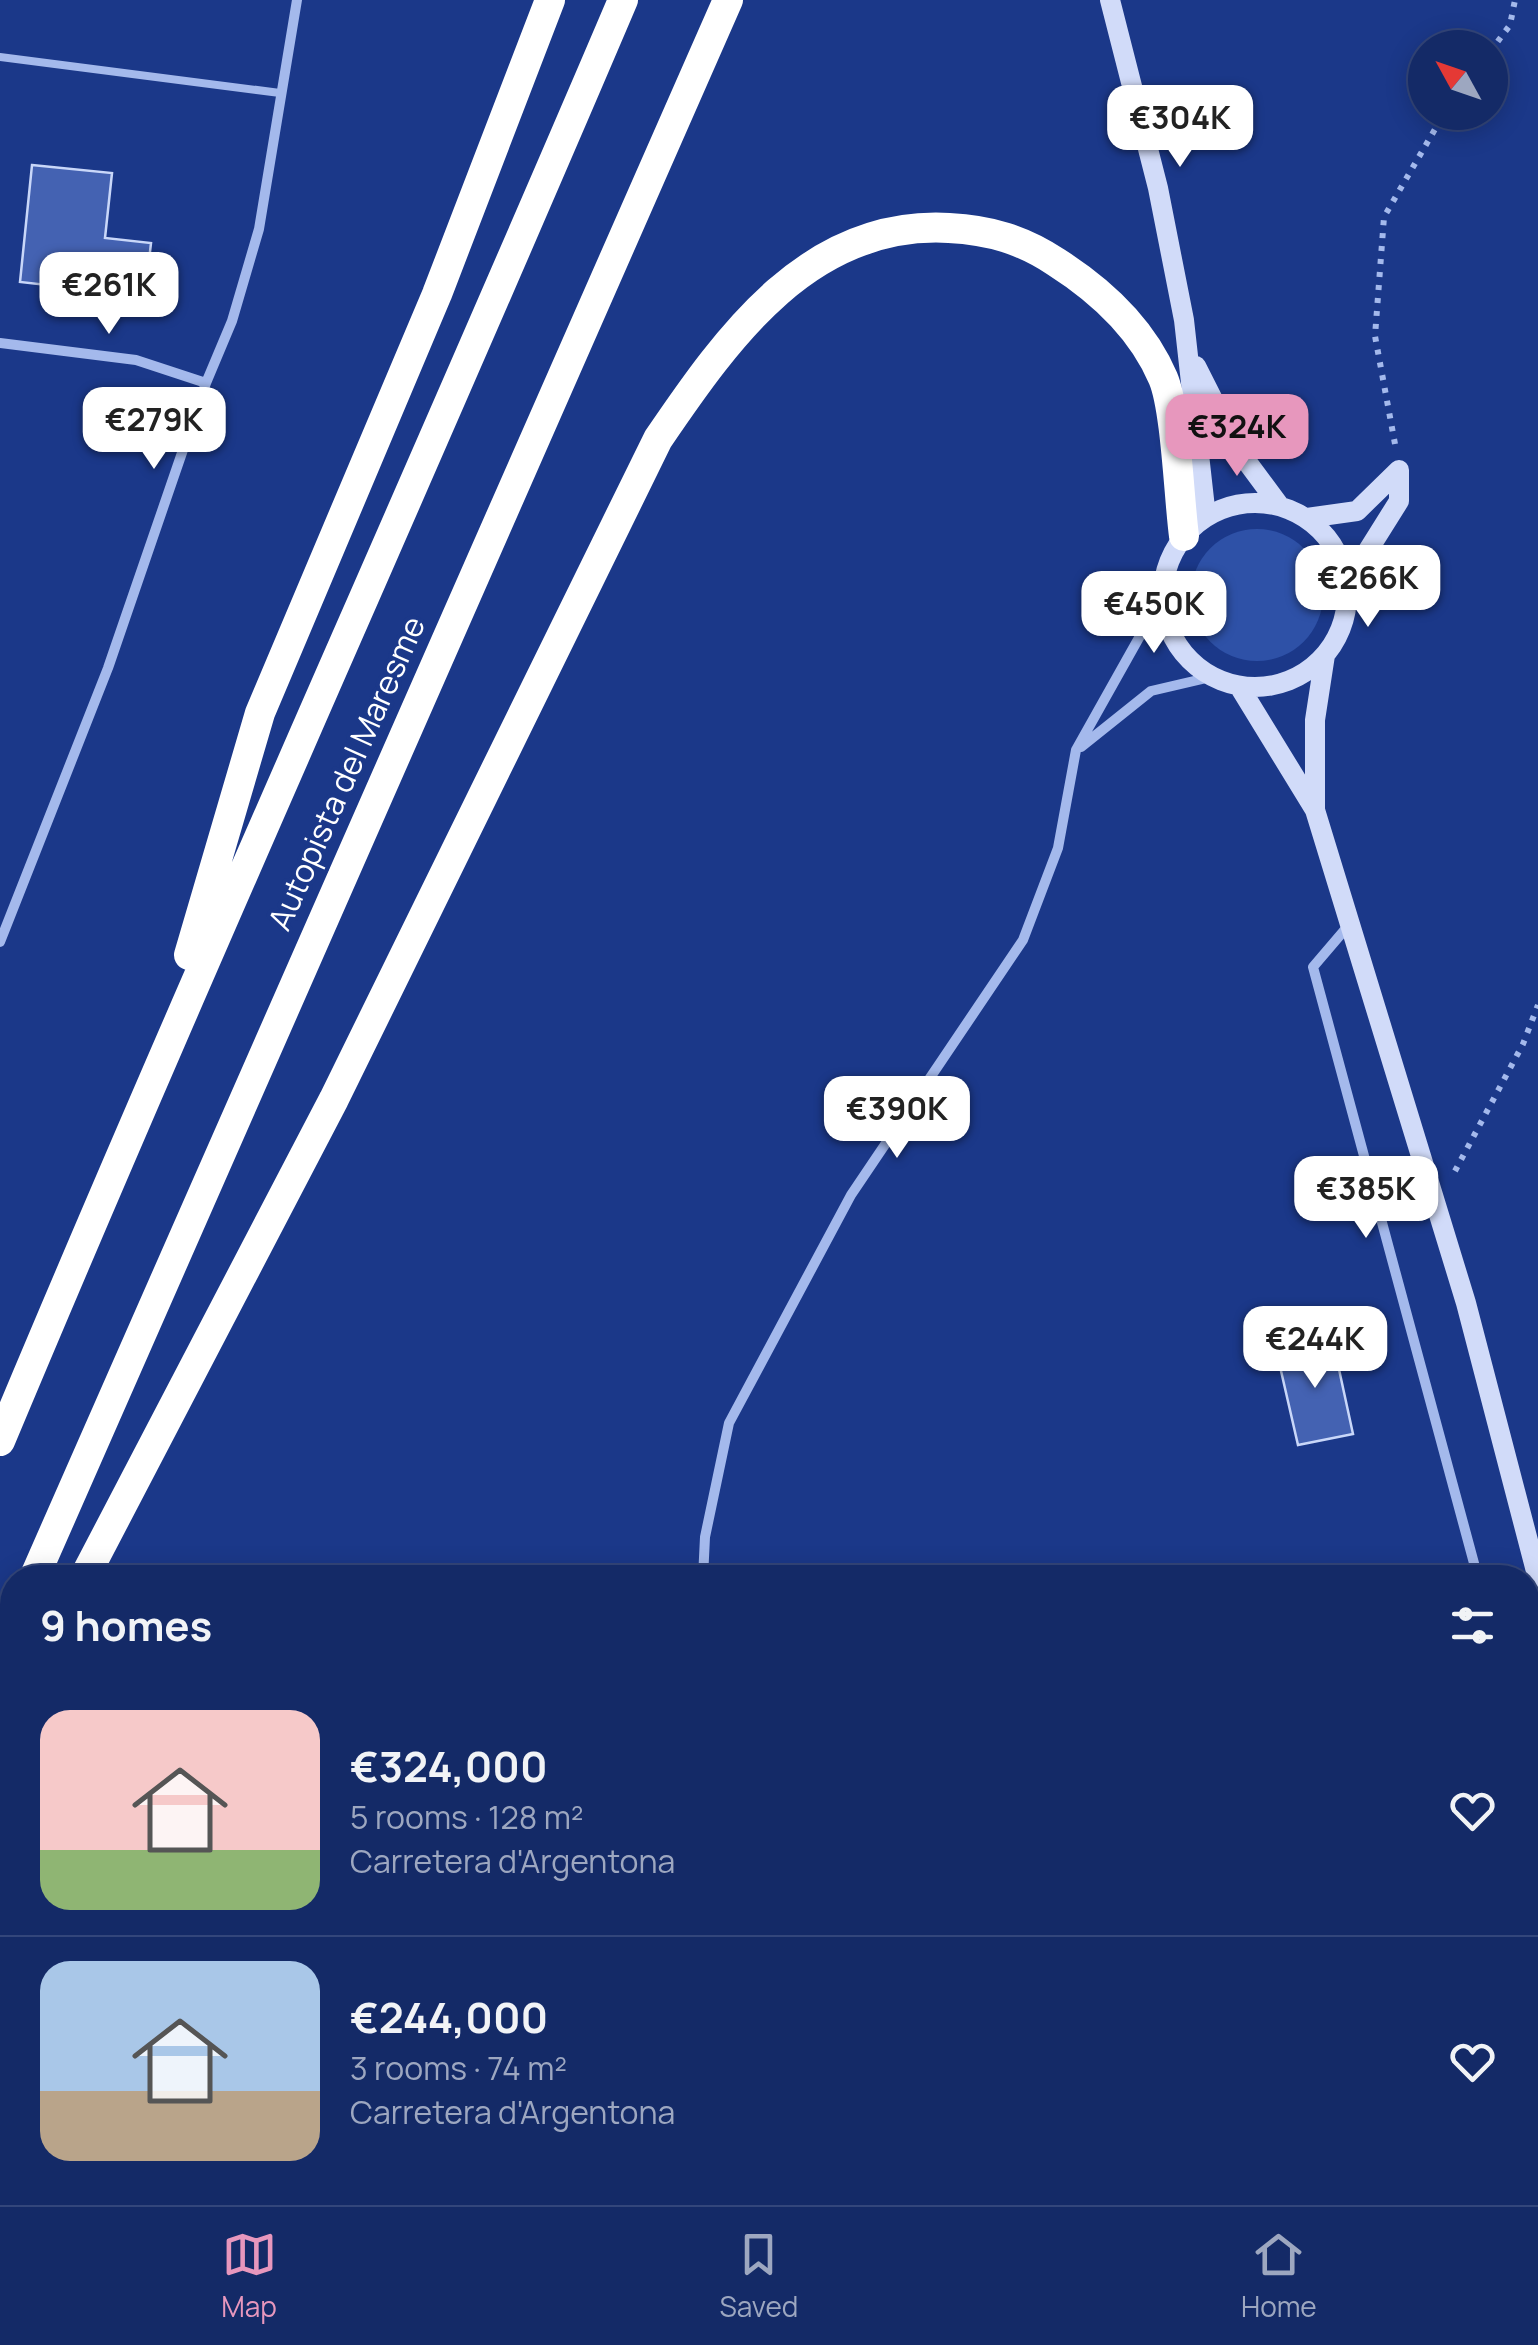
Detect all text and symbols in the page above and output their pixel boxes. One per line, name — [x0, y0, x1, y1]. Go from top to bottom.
north arrow — [1408, 30, 1508, 130]
map controls — [1408, 30, 1508, 130]
pin: €304K — [1110, 85, 1250, 170]
text: €304K — [1129, 95, 1231, 139]
pin: €261K — [39, 252, 179, 337]
text: €261K — [61, 262, 157, 306]
pin: €279K — [84, 387, 224, 472]
pin: €324K — [1167, 394, 1307, 479]
text: €279K — [105, 397, 203, 441]
text: €324K — [1187, 404, 1287, 448]
pin: €266K — [1298, 545, 1438, 630]
text: €266K — [1317, 555, 1419, 599]
pin: €450K — [1084, 571, 1224, 656]
text: €450K — [1103, 581, 1205, 625]
street label: Autopista del Maresme — [257, 609, 435, 937]
pin: €390K — [827, 1076, 967, 1161]
text: €390K — [846, 1086, 948, 1130]
pin: €385K — [1296, 1156, 1436, 1241]
text: €385K — [1316, 1166, 1416, 1210]
pin: €244K — [1245, 1306, 1385, 1391]
text: €244K — [1265, 1316, 1365, 1360]
text: 9 homes — [40, 1596, 212, 1654]
icon: filters — [1445, 1598, 1500, 1653]
text: €324,000 — [350, 1737, 548, 1795]
icon: home — [120, 1750, 240, 1870]
icon: heart — [1445, 1783, 1500, 1838]
text: 5 rooms · 128 m² — [350, 1795, 584, 1839]
text: Carretera d'Argentona — [350, 1839, 675, 1883]
text: €244,000 — [350, 1988, 548, 2046]
icon: home — [120, 2001, 240, 2121]
icon: heart — [1445, 2034, 1500, 2089]
text: 3 rooms · 74 m² — [350, 2046, 567, 2090]
text: Carretera d'Argentona — [350, 2090, 675, 2134]
tab: Map — [221, 2227, 277, 2325]
tab: Saved — [720, 2227, 798, 2325]
tab: Home — [1241, 2227, 1317, 2325]

